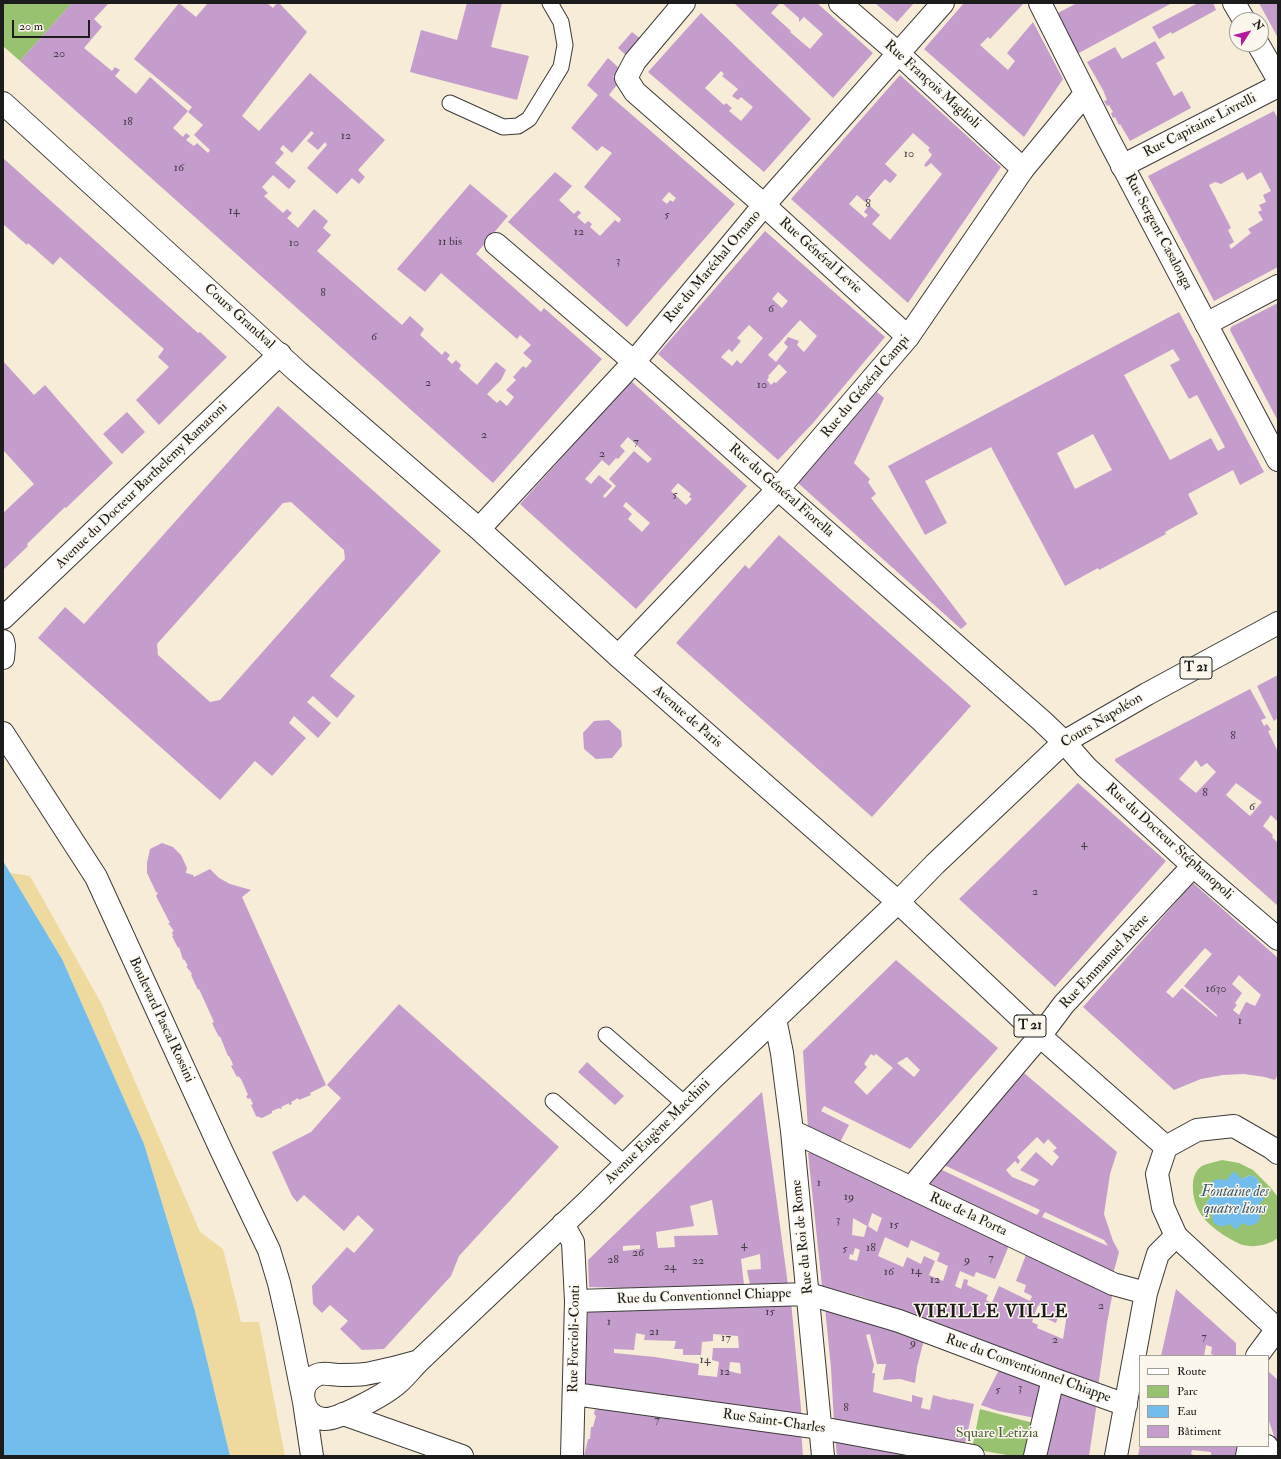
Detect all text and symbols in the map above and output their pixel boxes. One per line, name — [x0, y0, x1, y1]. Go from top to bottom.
scale bar — [14, 12, 92, 38]
north arrow — [1229, 12, 1269, 52]
text: N — [1250, 17, 1266, 33]
text: 20 m — [19, 19, 43, 34]
street label: Rue François Maglioli — [880, 37, 984, 133]
house number: 20 — [53, 47, 65, 61]
street label: Rue Capitaine Livrelli — [1141, 90, 1259, 162]
house number: 18 — [123, 115, 133, 129]
house number: 12 — [341, 129, 351, 143]
house number: 10 — [904, 147, 914, 161]
house number: 16 — [174, 161, 184, 175]
street label: Rue Sergent Casalonga — [1120, 171, 1196, 293]
house number: 8 — [865, 197, 871, 211]
house number: 14 — [229, 204, 239, 218]
street label: Rue du Maréchal Ornano — [661, 207, 765, 327]
house number: 5 — [664, 208, 670, 222]
street label: Rue Général Levie — [775, 214, 865, 298]
house number: 12 — [574, 225, 584, 239]
house number: 11 bis — [438, 235, 462, 249]
house number: 10 — [289, 236, 299, 250]
house number: 3 — [616, 254, 620, 268]
street label: Cours Grandval — [200, 281, 278, 353]
house number: 8 — [320, 286, 326, 300]
house number: 6 — [768, 302, 774, 316]
house number: 6 — [371, 330, 377, 344]
street label: Rue du Général Campi — [818, 332, 914, 442]
house number: 2 — [425, 376, 431, 390]
house number: 10 — [757, 378, 767, 392]
street label: Avenue du Docteur Barthelemy Ramaroni — [53, 399, 231, 573]
house number: 2 — [481, 428, 487, 442]
house number: 7 — [633, 435, 639, 449]
street label: Rue du Général Fiorella — [725, 441, 837, 541]
house number: 2 — [599, 447, 605, 461]
house number: 5 — [672, 488, 678, 502]
road number: T 21 — [1180, 657, 1212, 679]
street label: Avenue de Paris — [649, 682, 725, 752]
street label: Cours Napoléon — [1058, 690, 1146, 752]
house number: 8 — [1230, 729, 1236, 743]
street label: Rue du Docteur Stéphanopoli — [1102, 780, 1236, 904]
house number: 8 — [1202, 786, 1208, 800]
house number: 6 — [1249, 800, 1255, 814]
house number: 4 — [1081, 837, 1087, 851]
house number: 2 — [1032, 885, 1038, 899]
street label: Rue Emmanuel Arène — [1057, 911, 1153, 1013]
street label: Boulevard Pascal Rossini — [125, 955, 197, 1085]
house number: 1630 — [1205, 982, 1227, 996]
house number: 1 — [1238, 1014, 1242, 1028]
road number: T 21 — [1014, 1015, 1046, 1037]
street label: Avenue Eugène Macchini — [602, 1076, 714, 1188]
house number: 1 — [817, 1176, 821, 1190]
street label: Rue du Roi de Rome — [789, 1179, 817, 1295]
water label: Fontaine des quatre lions — [1201, 1184, 1269, 1219]
house number: 19 — [844, 1190, 854, 1204]
street label: Rue de la Porta — [926, 1190, 1010, 1240]
house number: 3 — [836, 1213, 840, 1227]
house number: 15 — [889, 1218, 899, 1232]
house number: 4 — [741, 1238, 747, 1252]
house number: 18 — [866, 1241, 876, 1255]
house number: 5 — [842, 1242, 848, 1256]
house number: 26 — [632, 1246, 644, 1260]
house number: 7 — [988, 1251, 994, 1265]
house number: 28 — [607, 1253, 619, 1267]
house number: 9 — [964, 1253, 970, 1267]
house number: 22 — [692, 1254, 704, 1268]
house number: 24 — [664, 1260, 676, 1274]
house number: 14 — [911, 1264, 921, 1278]
house number: 16 — [884, 1265, 894, 1279]
house number: 12 — [930, 1273, 940, 1287]
street label: Rue Forcioli-Conti — [566, 1285, 584, 1393]
street label: Rue du Conventionnel Chiappe — [616, 1286, 792, 1308]
house number: 2 — [1098, 1299, 1104, 1313]
district label: VIEILLE VILLE — [914, 1302, 1068, 1324]
house number: 15 — [765, 1305, 775, 1319]
house number: 1 — [607, 1315, 611, 1329]
house number: 21 — [649, 1325, 659, 1339]
house number: 7 — [1201, 1330, 1207, 1344]
house number: 17 — [721, 1331, 731, 1345]
street label: Rue du Conventionnel Chiappe — [943, 1331, 1113, 1407]
house number: 2 — [1052, 1333, 1058, 1347]
house number: 9 — [910, 1336, 916, 1350]
house number: 14 — [700, 1353, 710, 1367]
legend — [1139, 1355, 1269, 1447]
text: Route — [1177, 1364, 1206, 1379]
house number: 12 — [720, 1365, 730, 1379]
house number: 3 — [1018, 1381, 1022, 1395]
house number: 5 — [995, 1383, 1001, 1397]
text: Parc — [1177, 1384, 1198, 1399]
house number: 8 — [843, 1401, 849, 1415]
text: Eau — [1177, 1404, 1197, 1419]
street label: Rue Saint-Charles — [722, 1406, 826, 1438]
house number: 7 — [654, 1413, 660, 1427]
text: Bâtiment — [1177, 1424, 1221, 1439]
park label: Square Letizia — [956, 1426, 1038, 1442]

